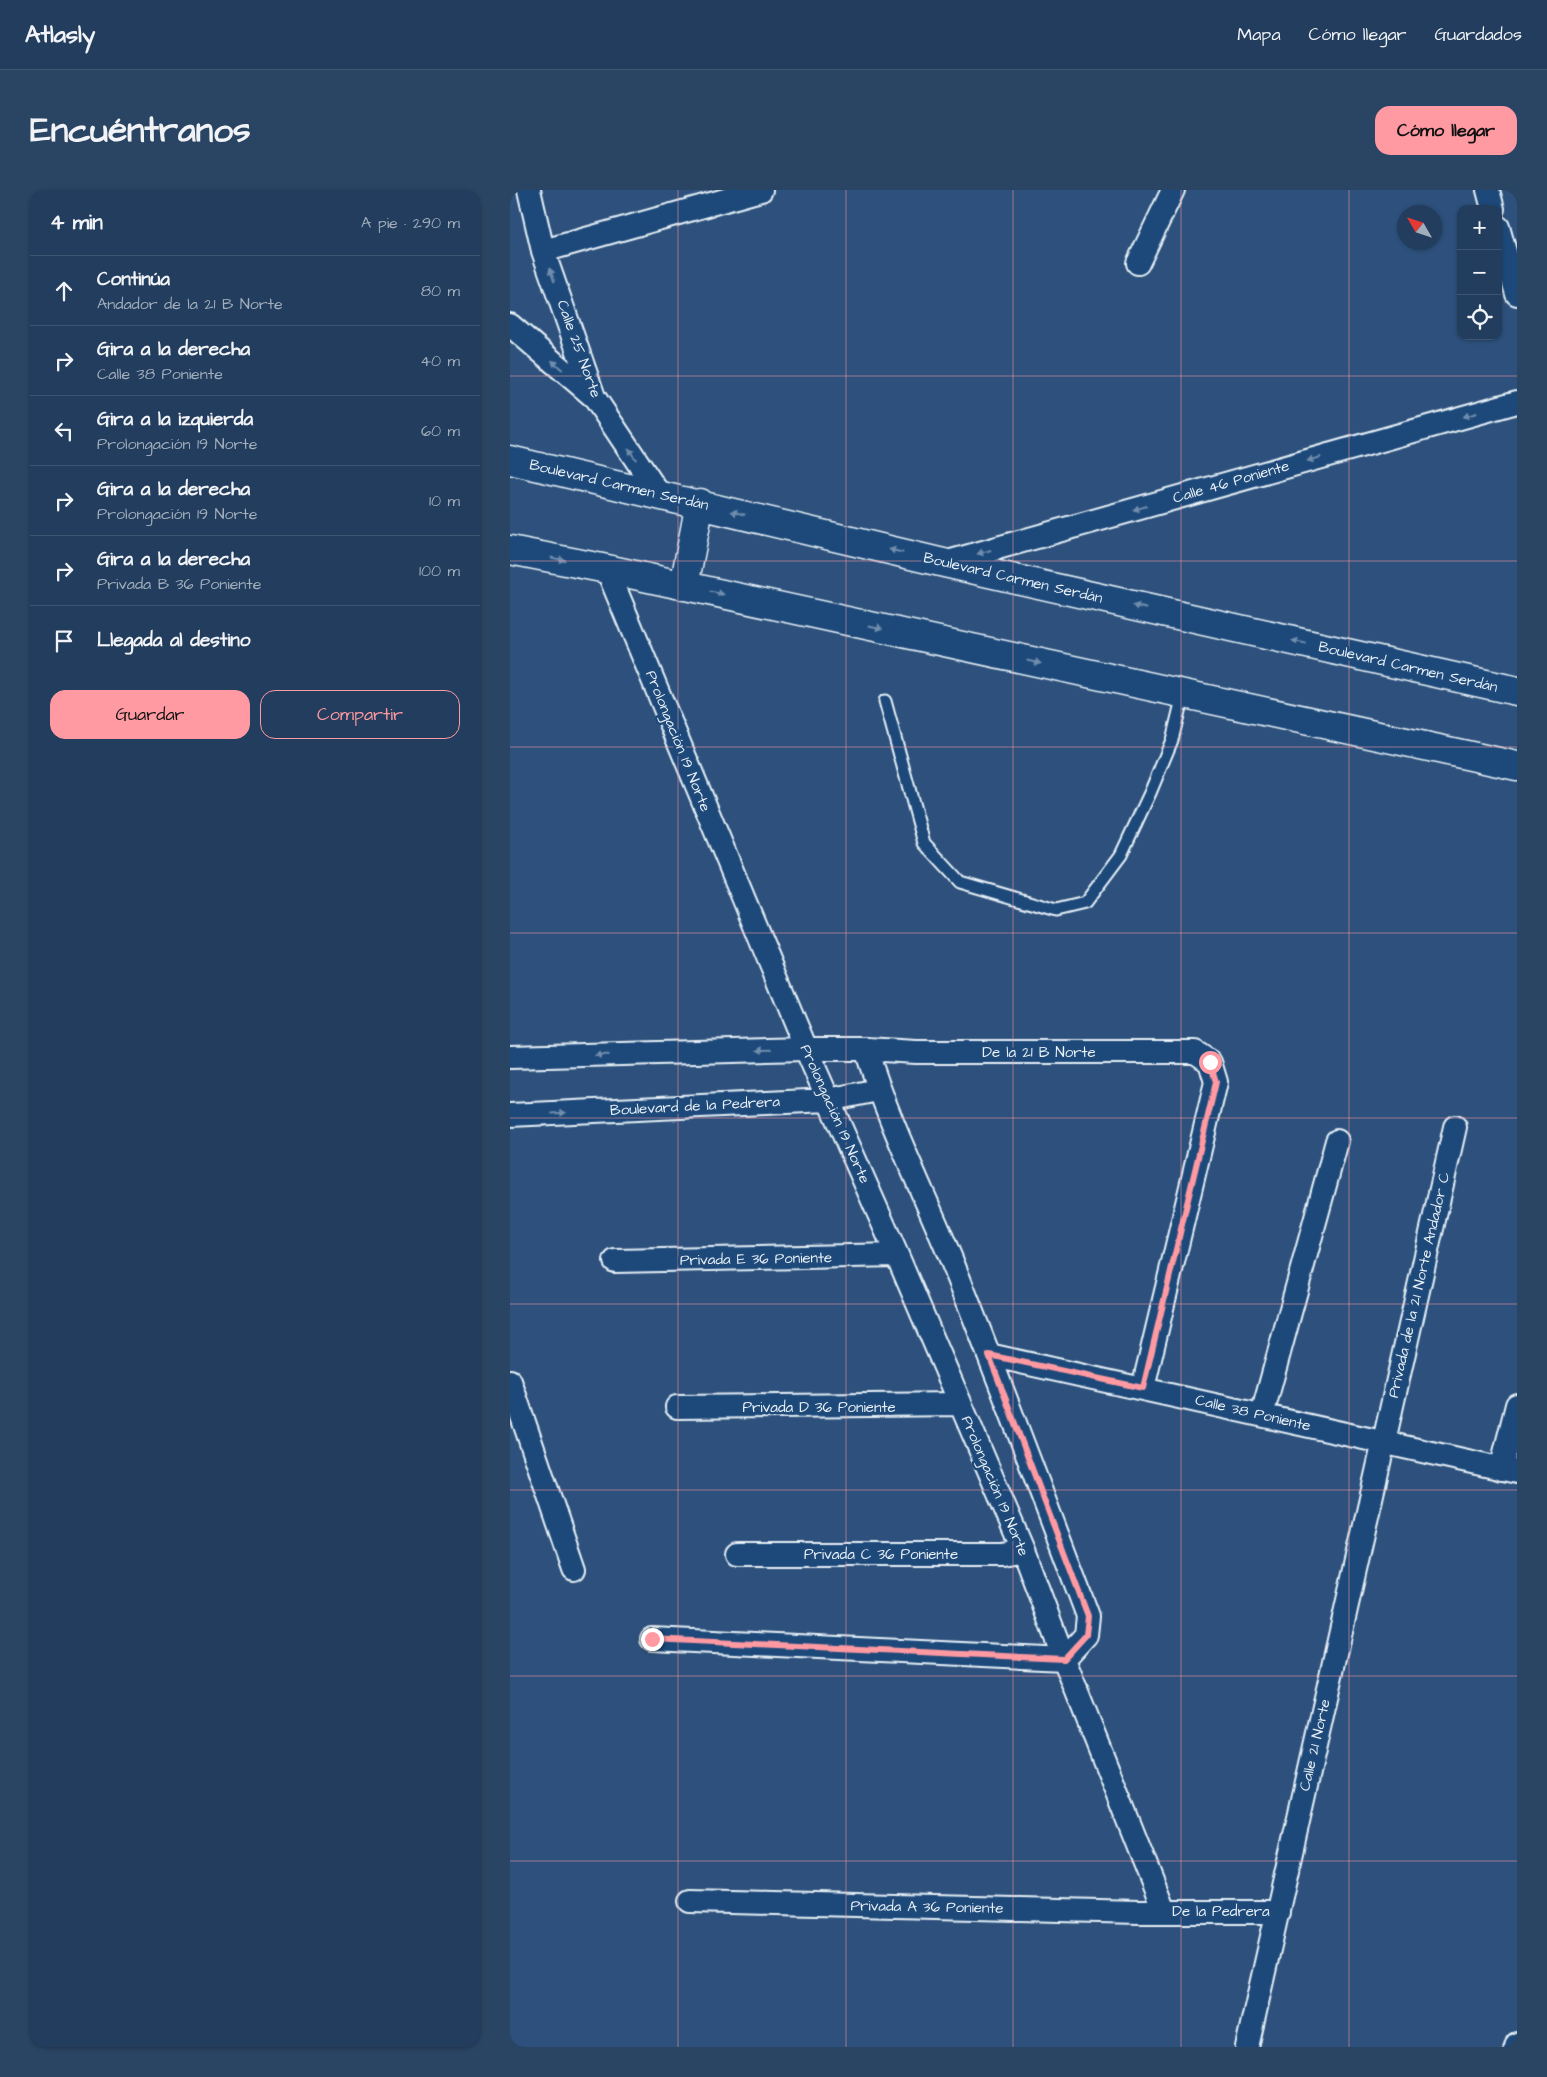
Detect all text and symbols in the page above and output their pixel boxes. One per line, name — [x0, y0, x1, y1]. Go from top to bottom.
text: Atlasly — [25, 18, 95, 52]
text: Mapa — [1237, 22, 1281, 47]
text: Cómo llegar — [1309, 22, 1407, 47]
text: Guardados — [1435, 22, 1522, 47]
text: Encuéntranos — [30, 106, 251, 155]
button: Cómo llegar — [1375, 106, 1517, 155]
north arrow — [1397, 205, 1442, 250]
map controls — [1457, 205, 1502, 340]
button: + — [1457, 205, 1502, 250]
text: 4 min — [50, 208, 103, 237]
text: A pie · 290 m — [361, 212, 460, 234]
button: − — [1457, 250, 1502, 295]
text: Continúa — [97, 266, 170, 293]
one-way arrow — [548, 267, 556, 282]
icon: ahead — [50, 277, 78, 305]
text: 80 m — [421, 280, 460, 302]
text: Andador de la 21 B Norte — [97, 293, 283, 315]
button: locate — [1457, 295, 1502, 340]
street label: Calle 25 Norte — [552, 297, 606, 401]
text: Gira a la derecha — [97, 336, 250, 363]
icon: right — [50, 347, 78, 375]
text: 40 m — [420, 350, 460, 372]
one-way arrow — [551, 360, 564, 371]
text: Calle 38 Poniente — [97, 363, 223, 385]
text: Gira a la izquierda — [97, 406, 253, 433]
one-way arrow — [1462, 412, 1477, 420]
icon: left — [50, 417, 78, 445]
text: 60 m — [421, 420, 460, 442]
text: Prolongación 19 Norte — [97, 433, 257, 455]
one-way arrow — [627, 447, 637, 460]
street label: Boulevard Carmen Serdán — [527, 454, 711, 516]
street label: Calle 46 Poniente — [1170, 455, 1292, 509]
one-way arrow — [1306, 456, 1321, 464]
text: Gira a la derecha — [97, 476, 250, 503]
icon: right — [50, 487, 78, 515]
text: 10 m — [429, 490, 460, 512]
text: Prolongación 19 Norte — [97, 503, 257, 525]
one-way arrow — [1133, 504, 1148, 512]
one-way arrow — [731, 509, 746, 517]
text: Gira a la derecha — [97, 546, 250, 573]
one-way arrow — [889, 547, 904, 555]
street label: Boulevard Carmen Serdán — [921, 547, 1105, 609]
one-way arrow — [976, 548, 991, 556]
one-way arrow — [550, 555, 565, 563]
icon: right — [50, 557, 78, 585]
text: 100 m — [419, 560, 460, 582]
text: Privada B 36 Poniente — [97, 573, 261, 595]
one-way arrow — [709, 589, 724, 597]
one-way arrow — [1133, 603, 1148, 611]
one-way arrow — [868, 624, 884, 632]
icon: arrive — [50, 627, 78, 655]
text: Llegada al destino — [97, 627, 250, 654]
street label: Boulevard Carmen Serdán — [1316, 636, 1500, 698]
one-way arrow — [1291, 638, 1306, 646]
one-way arrow — [1027, 658, 1042, 666]
street label: Prolongación 19 Norte — [639, 667, 716, 815]
button: Guardar — [50, 690, 250, 739]
button: Compartir — [260, 690, 460, 739]
street label: Prolongación 19 Norte — [794, 1041, 875, 1187]
street label: De la 21 B Norte — [982, 1042, 1096, 1063]
one-way arrow — [756, 1047, 772, 1055]
one-way arrow — [594, 1051, 610, 1059]
route start — [1199, 1051, 1222, 1074]
street label: Boulevard de la Pedrera — [610, 1091, 781, 1121]
one-way arrow — [551, 1108, 567, 1116]
street label: Privada de la 21 Norte Andador C — [1383, 1170, 1455, 1400]
street label: Privada E 36 Poniente — [680, 1247, 832, 1271]
street label: Calle 38 Poniente — [1193, 1389, 1313, 1437]
street label: Privada D 36 Poniente — [742, 1397, 896, 1418]
street label: Prolongación 19 Norte — [955, 1413, 1034, 1560]
street label: Privada C 36 Poniente — [804, 1544, 958, 1565]
route end — [641, 1628, 664, 1651]
street label: Calle 21 Norte — [1294, 1697, 1336, 1793]
street label: Privada A 36 Poniente — [850, 1895, 1004, 1919]
street label: De la Pedrera — [1172, 1901, 1270, 1922]

